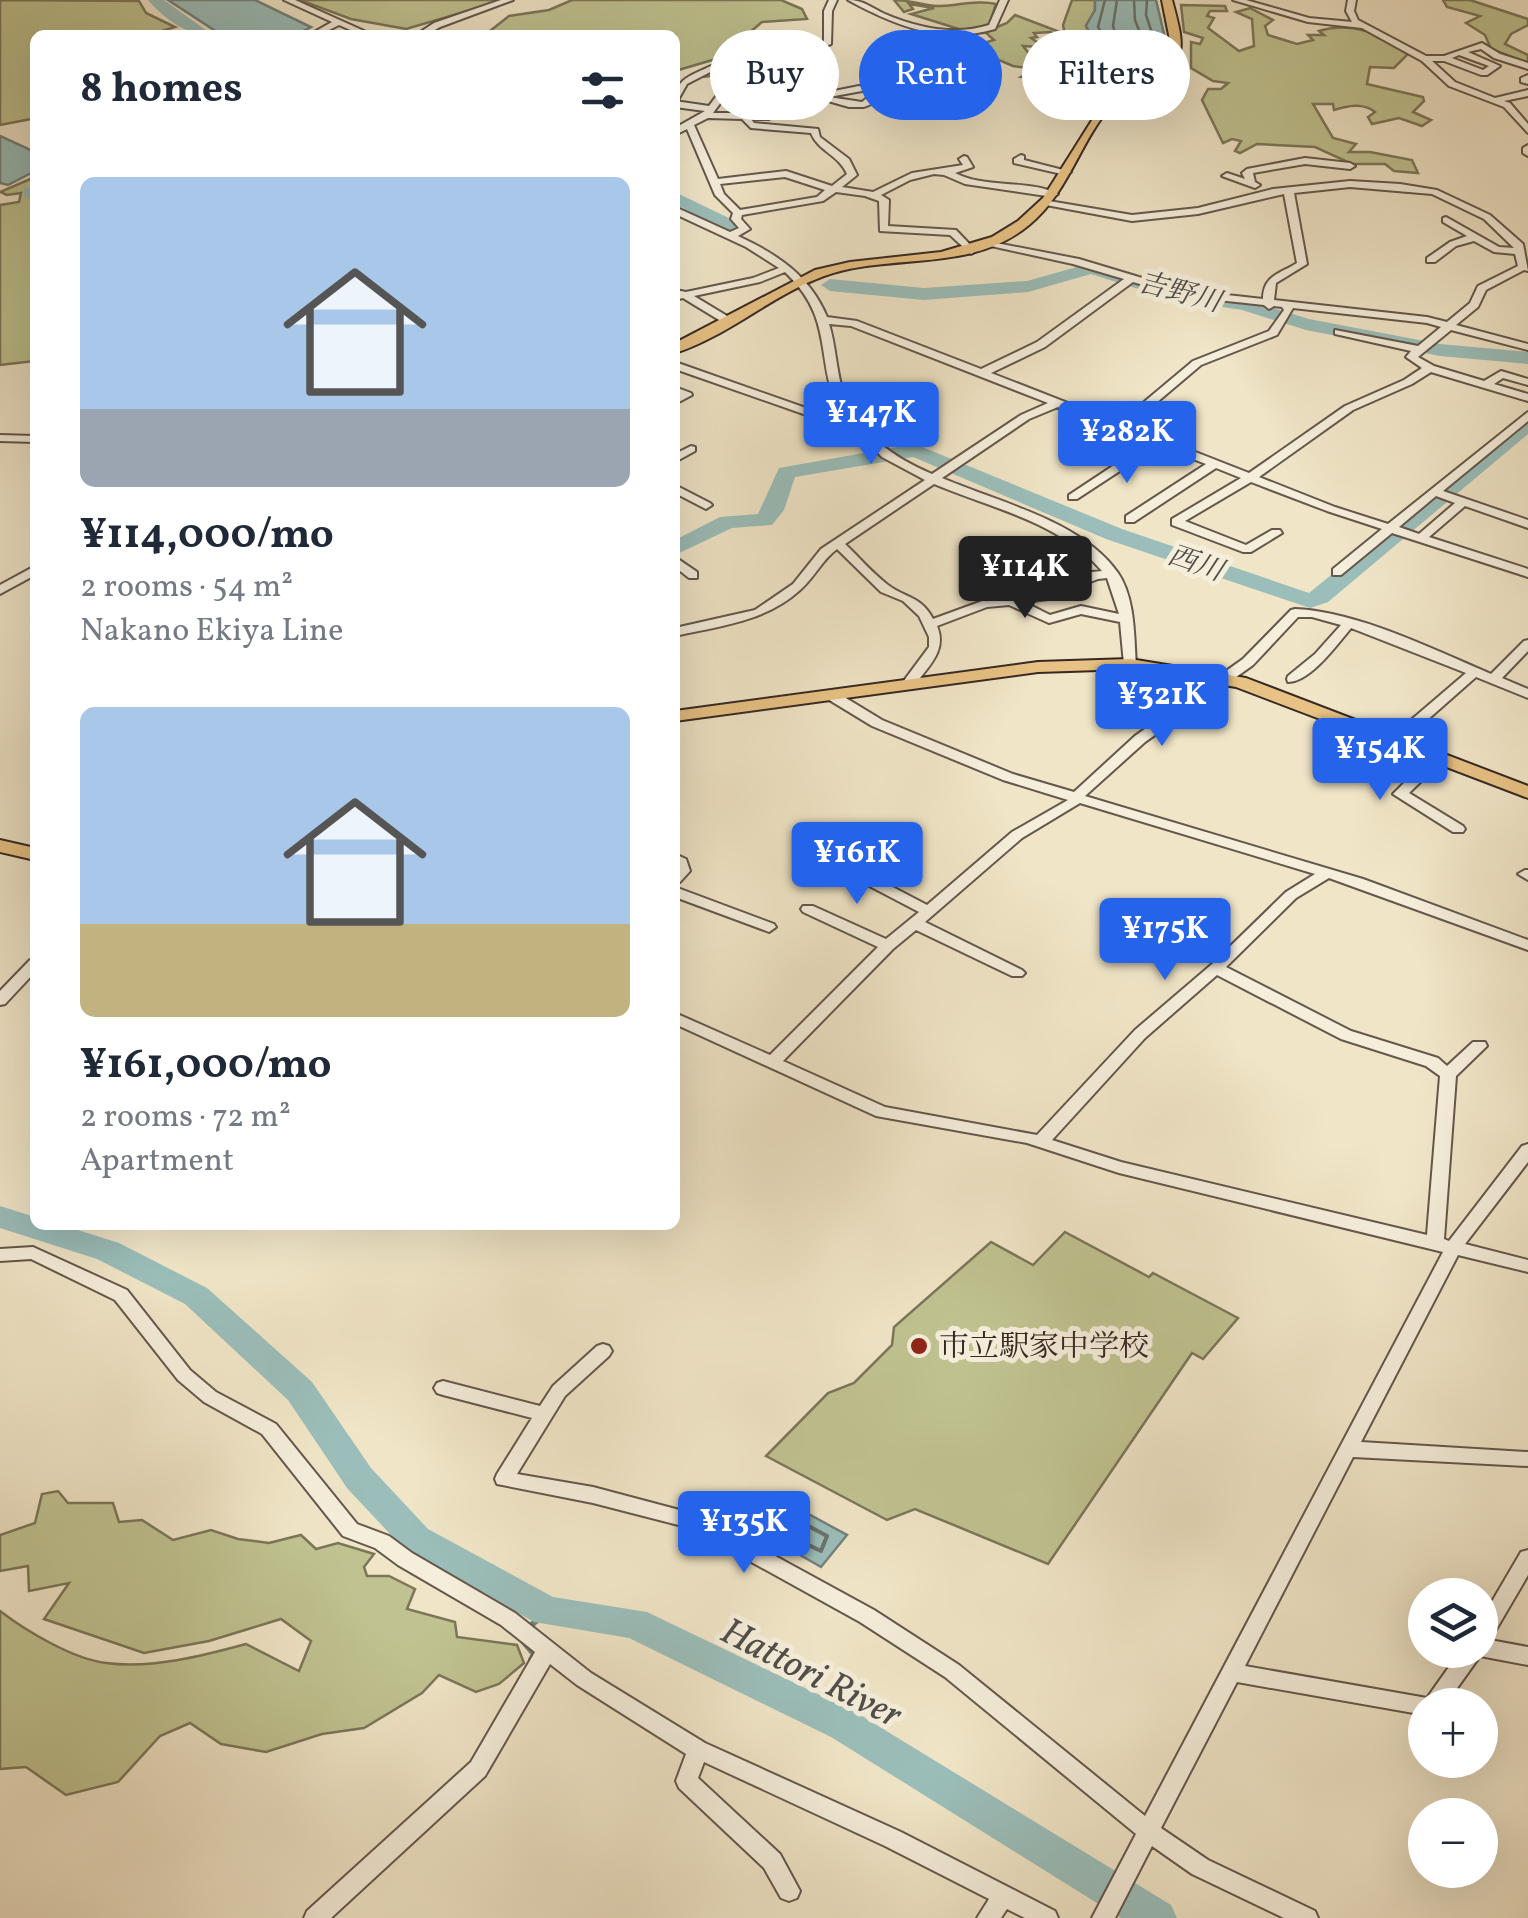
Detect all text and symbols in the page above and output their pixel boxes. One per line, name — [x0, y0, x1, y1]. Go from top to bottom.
chip: Buy — [710, 30, 839, 120]
chip: Rent — [859, 30, 1002, 120]
chip: Filters — [1022, 30, 1190, 120]
text: 8 homes — [80, 61, 243, 120]
icon: filters — [575, 63, 630, 118]
icon: home — [265, 242, 445, 422]
water label: 吉野川 — [1134, 264, 1228, 324]
pin: ¥147K — [801, 382, 941, 467]
text: ¥147K — [826, 392, 916, 436]
pin: ¥282K — [1057, 401, 1197, 486]
text: ¥282K — [1080, 411, 1174, 455]
text: ¥114,000/mo — [80, 507, 334, 566]
pin: ¥114K — [955, 536, 1095, 621]
water label: 西川 — [1162, 537, 1231, 593]
text: ¥114K — [981, 546, 1069, 590]
text: 2 rooms · 54 m² — [80, 566, 293, 610]
text: Nakano Ekiya Line — [80, 610, 343, 654]
pin: ¥321K — [1092, 664, 1232, 749]
text: ¥321K — [1117, 674, 1207, 718]
pin: ¥154K — [1310, 718, 1450, 803]
text: ¥154K — [1334, 728, 1426, 772]
icon: home — [265, 772, 445, 952]
pin: ¥161K — [787, 822, 927, 907]
text: ¥161K — [814, 832, 900, 876]
pin: ¥175K — [1095, 898, 1235, 983]
text: ¥175K — [1122, 908, 1208, 952]
text: ¥161,000/mo — [80, 1037, 332, 1096]
text: 2 rooms · 72 m² — [80, 1096, 291, 1140]
text: Apartment — [80, 1140, 234, 1184]
place label: 市立駅家中学校 — [939, 1327, 1149, 1369]
marker: 市立駅家中学校 — [908, 1335, 930, 1357]
pin: ¥135K — [674, 1491, 814, 1576]
text: ¥135K — [700, 1501, 788, 1545]
map controls — [1408, 1578, 1498, 1888]
button: layers — [1408, 1578, 1498, 1668]
water label: Hattori River — [711, 1607, 911, 1744]
button: + — [1408, 1688, 1498, 1778]
button: − — [1408, 1798, 1498, 1888]

